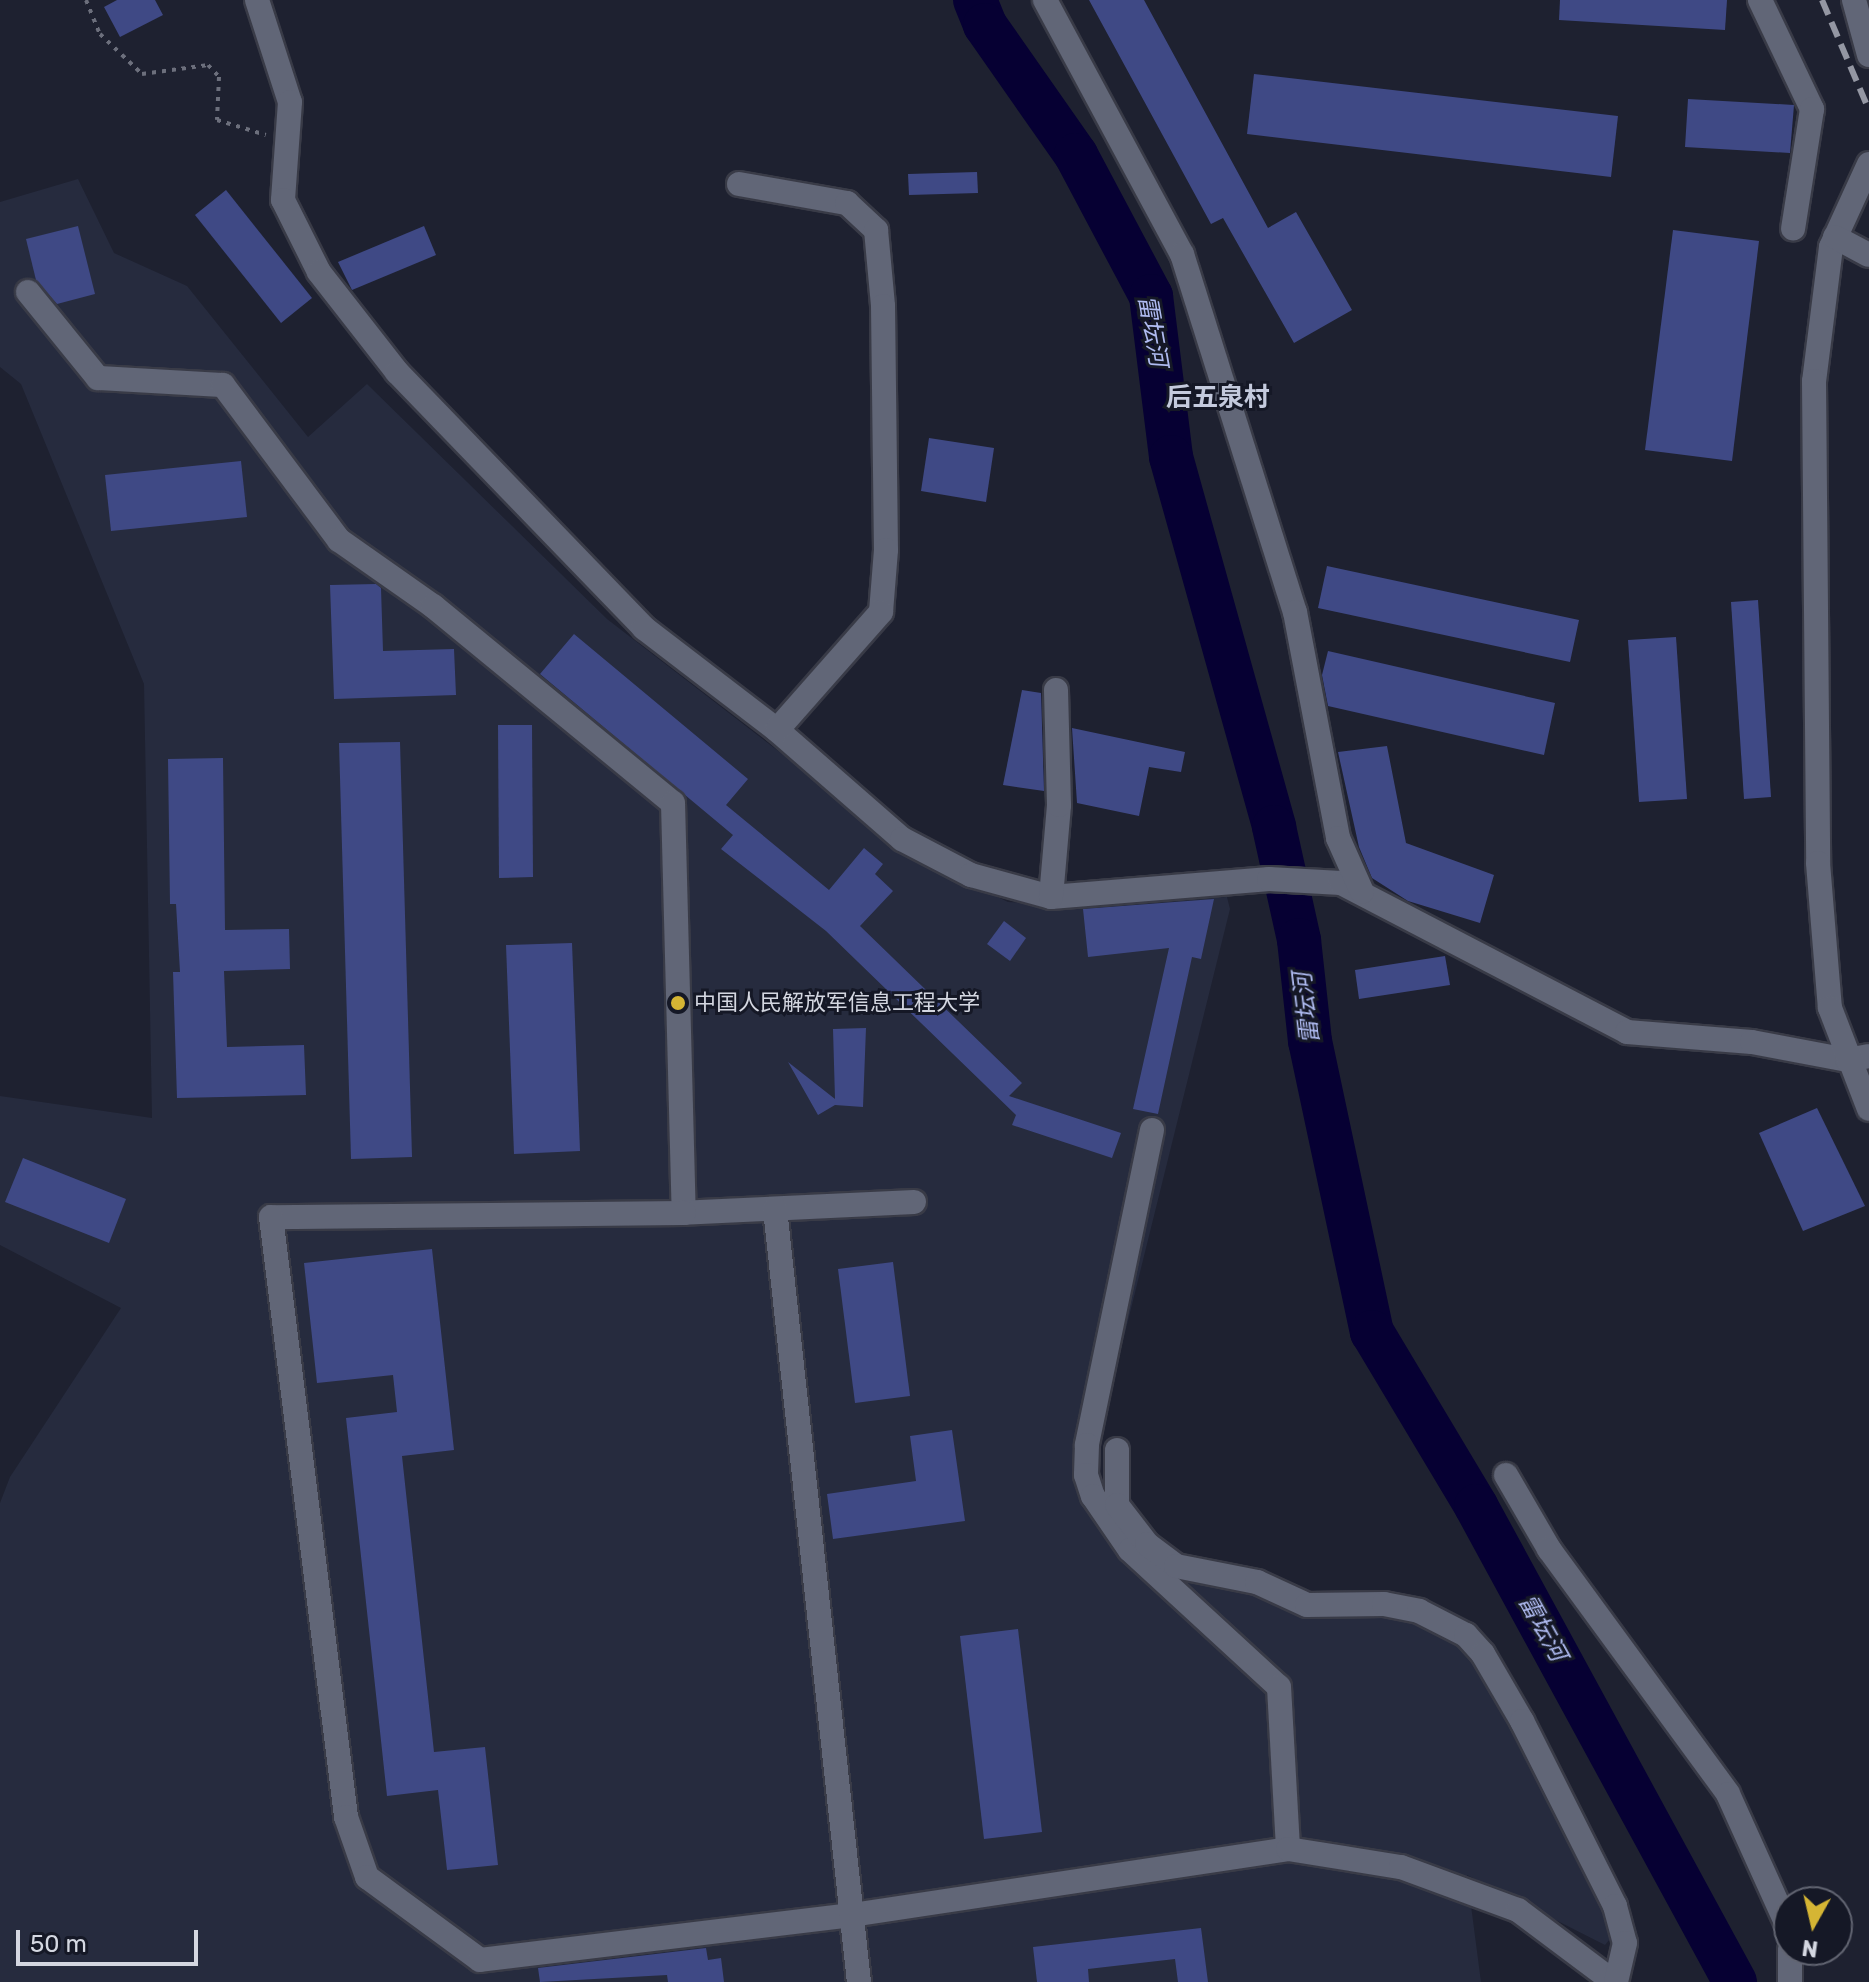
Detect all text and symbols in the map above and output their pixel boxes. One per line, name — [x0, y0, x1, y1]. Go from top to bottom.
water label: 雷坛河 — [1132, 293, 1172, 369]
district label: 后五泉村 — [1166, 382, 1270, 414]
water label: 雷坛河 — [1288, 971, 1326, 1045]
place label: 中国人民解放军信息工程大学 — [694, 990, 980, 1016]
marker: 中国人民解放军信息工程大学 — [669, 994, 687, 1012]
water label: 雷坛河 — [1512, 1590, 1572, 1666]
north arrow — [1773, 1886, 1853, 1966]
scale bar — [20, 1914, 202, 1964]
text: 50 m — [30, 1930, 87, 1958]
text: N — [1800, 1934, 1820, 1963]

